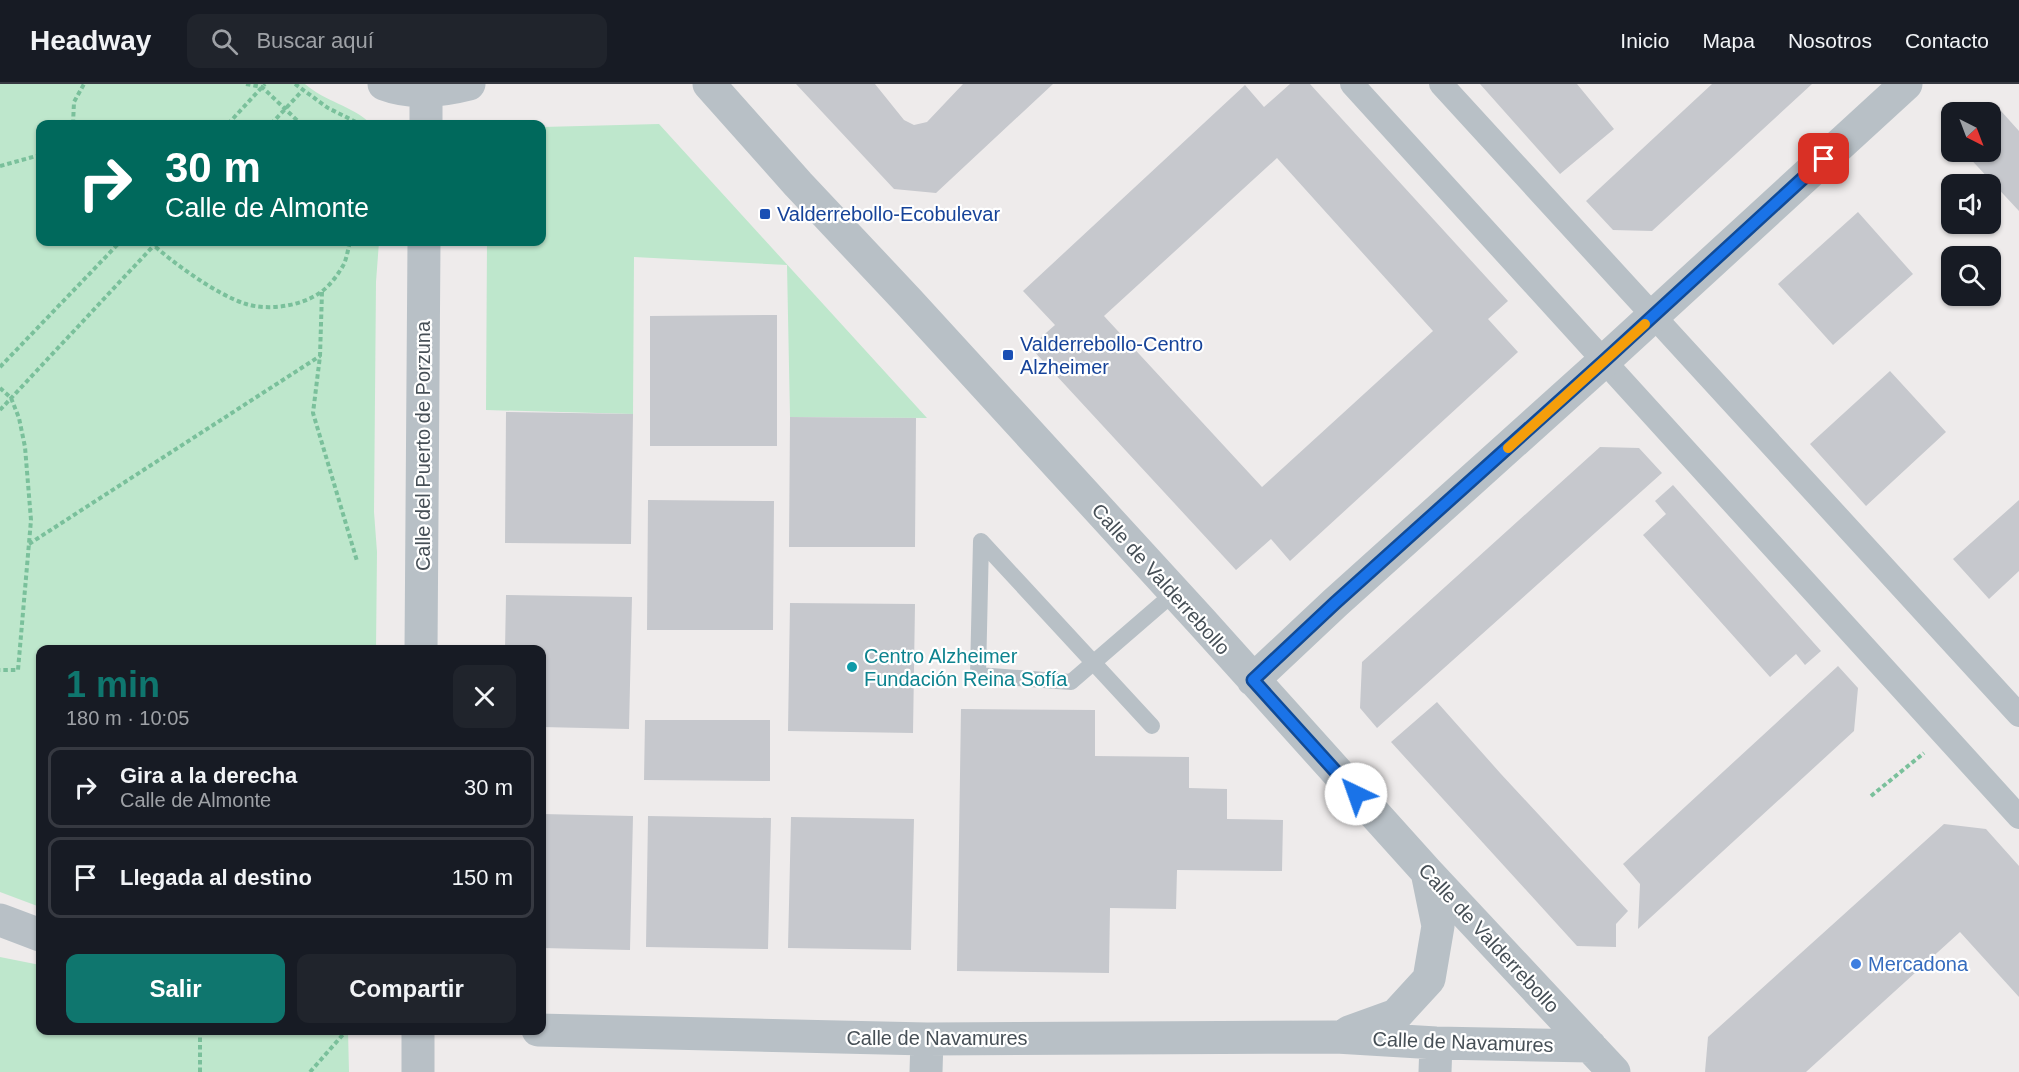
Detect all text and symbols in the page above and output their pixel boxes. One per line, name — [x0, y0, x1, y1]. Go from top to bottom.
search box — [187, 14, 607, 68]
text: Headway — [30, 25, 151, 56]
icon: search — [208, 25, 241, 58]
text: Buscar aquí — [256, 28, 374, 53]
text: Inicio — [1620, 29, 1669, 52]
text: Mapa — [1702, 29, 1755, 52]
text: Nosotros — [1788, 29, 1872, 52]
text: Contacto — [1905, 29, 1989, 52]
north arrow — [1941, 102, 2001, 162]
map controls — [1941, 102, 2001, 306]
pin — [1798, 133, 1849, 184]
icon: arrive — [1807, 142, 1840, 175]
icon: right — [66, 144, 144, 222]
text: 30 m — [165, 144, 261, 191]
button: sound — [1941, 174, 2001, 234]
text: Calle de Almonte — [165, 193, 369, 223]
place label: Valderrebollo-Ecobulevar — [777, 203, 1000, 225]
marker: Valderrebollo-Ecobulevar — [758, 207, 772, 221]
button: search — [1941, 246, 2001, 306]
street label: Calle del Puerto de Porzuna — [412, 320, 434, 571]
place label: Valderrebollo-Centro Alzheimer — [1020, 333, 1203, 378]
marker: Valderrebollo-Centro Alzheimer — [1001, 348, 1015, 362]
street label: Calle de Valderrebollo — [1087, 499, 1235, 659]
place label: Centro Alzheimer Fundación Reina Sofía — [864, 645, 1068, 690]
marker: Centro Alzheimer Fundación Reina Sofía — [845, 660, 859, 674]
text: 1 min — [66, 664, 160, 705]
button: close — [453, 665, 516, 728]
text: 180 m · 10:05 — [66, 707, 189, 729]
position arrow — [1324, 762, 1388, 826]
text: Gira a la derecha — [120, 763, 297, 788]
icon: right — [69, 771, 102, 804]
text: 30 m — [464, 775, 513, 800]
text: Calle de Almonte — [120, 789, 271, 811]
street label: Calle de Valderrebollo — [1414, 859, 1564, 1017]
icon: arrive — [69, 861, 102, 894]
text: Llegada al destino — [120, 865, 312, 890]
text: 150 m — [452, 865, 513, 890]
place label: Mercadona — [1868, 953, 1969, 975]
button: Salir — [66, 954, 285, 1023]
button: Compartir — [297, 954, 516, 1023]
marker: Mercadona — [1849, 957, 1863, 971]
street label: Calle de Navamures — [846, 1027, 1028, 1049]
street label: Calle de Navamures — [1372, 1028, 1554, 1056]

